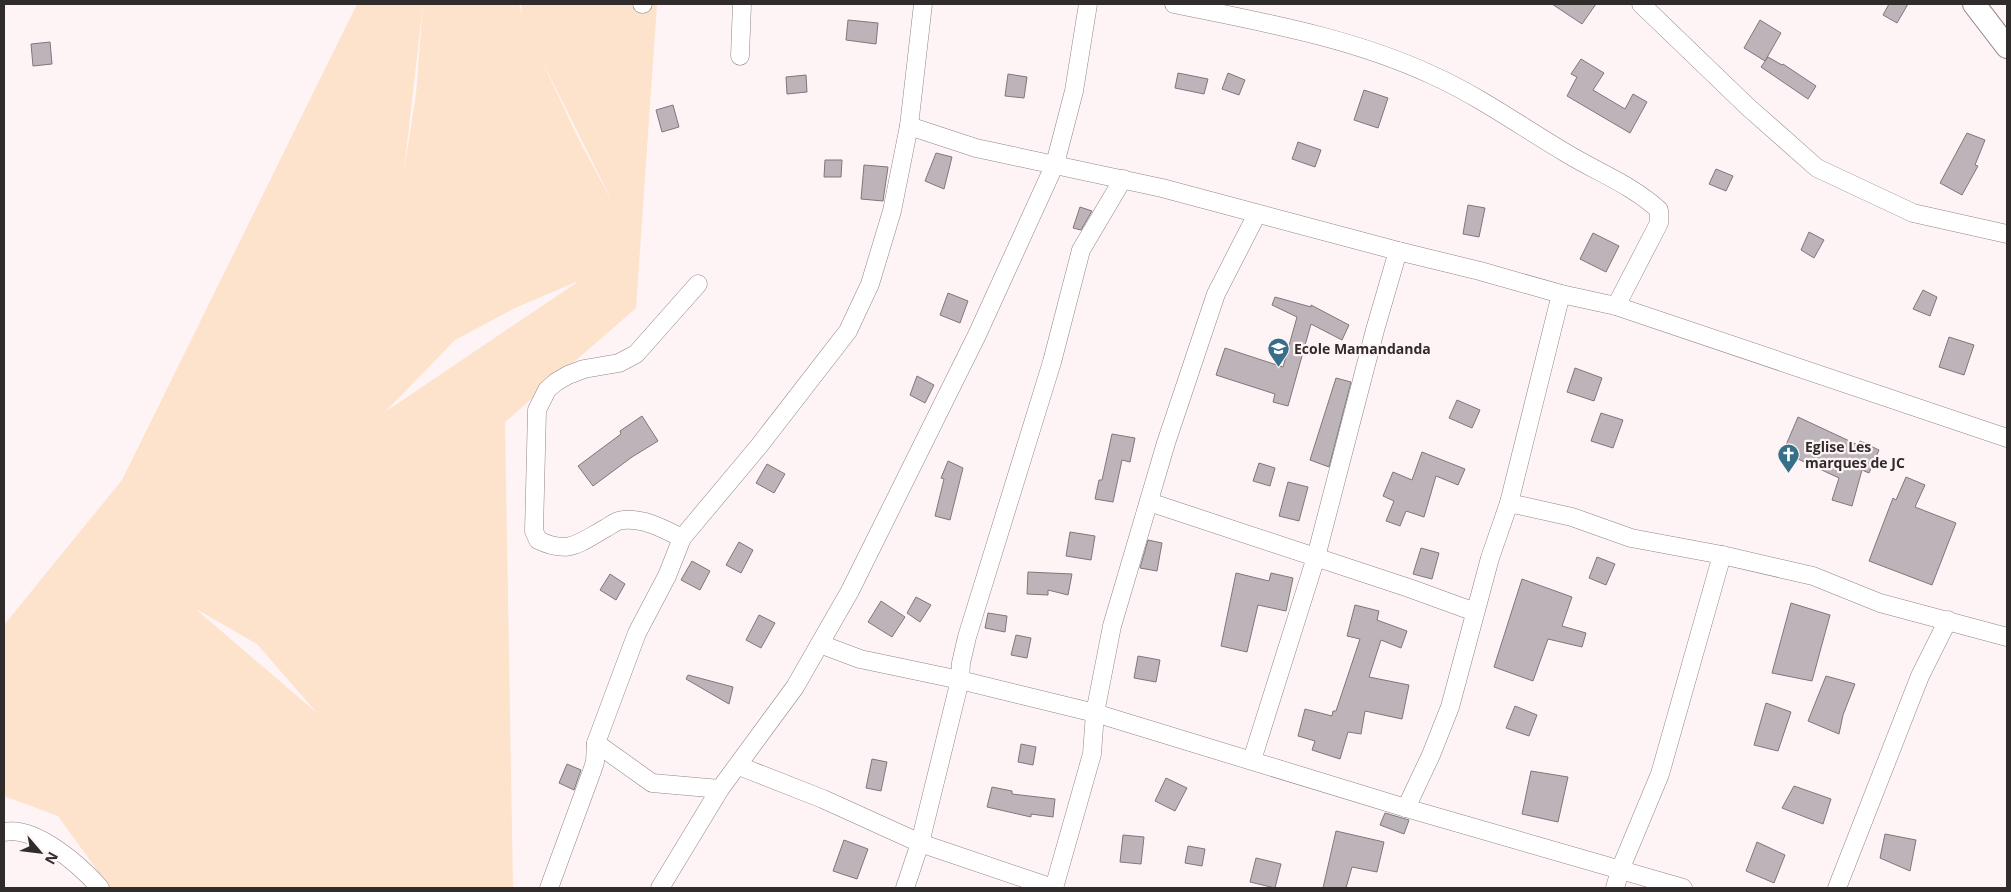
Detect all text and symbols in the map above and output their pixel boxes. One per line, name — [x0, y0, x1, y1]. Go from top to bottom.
school or university icon: Ecole Mamandanda — [1266, 337, 1290, 368]
place label: Ecole Mamandanda — [1294, 339, 1431, 358]
place label: Eglise Les marques de JC — [1805, 437, 1905, 472]
church icon: Eglise Les marques de JC — [1777, 443, 1801, 474]
north arrow — [15, 827, 65, 877]
text: N — [41, 849, 63, 868]

